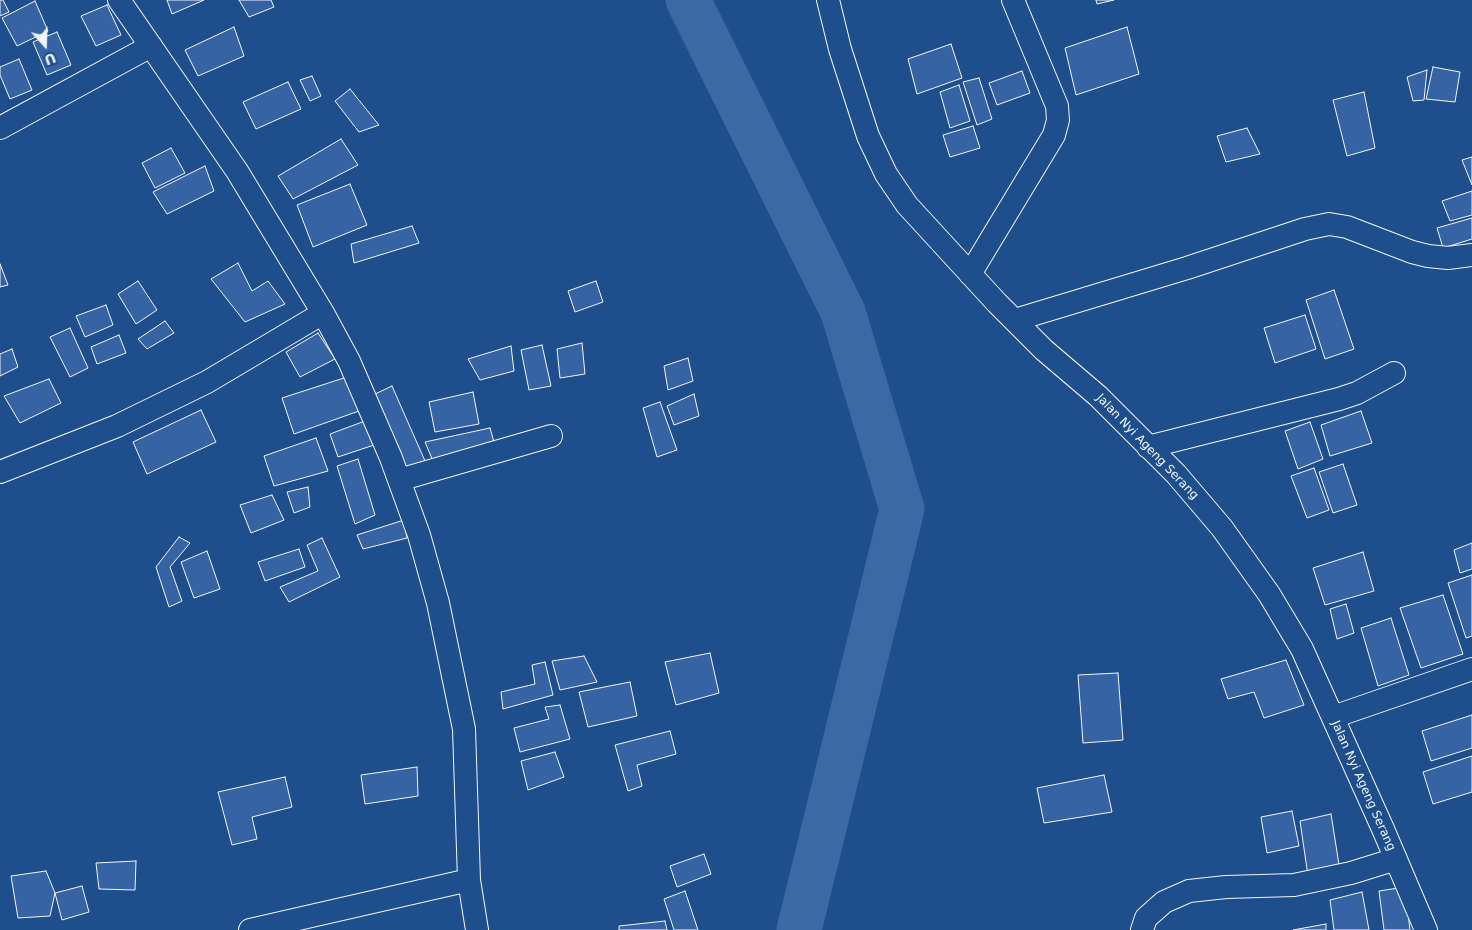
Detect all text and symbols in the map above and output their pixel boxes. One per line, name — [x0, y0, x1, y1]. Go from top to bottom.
north arrow — [20, 20, 70, 70]
text: U — [42, 50, 58, 69]
street label: Jalan Nyi Ageng Serang — [1093, 391, 1201, 503]
street label: Jalan Nyi Ageng Serang — [1328, 719, 1398, 853]

